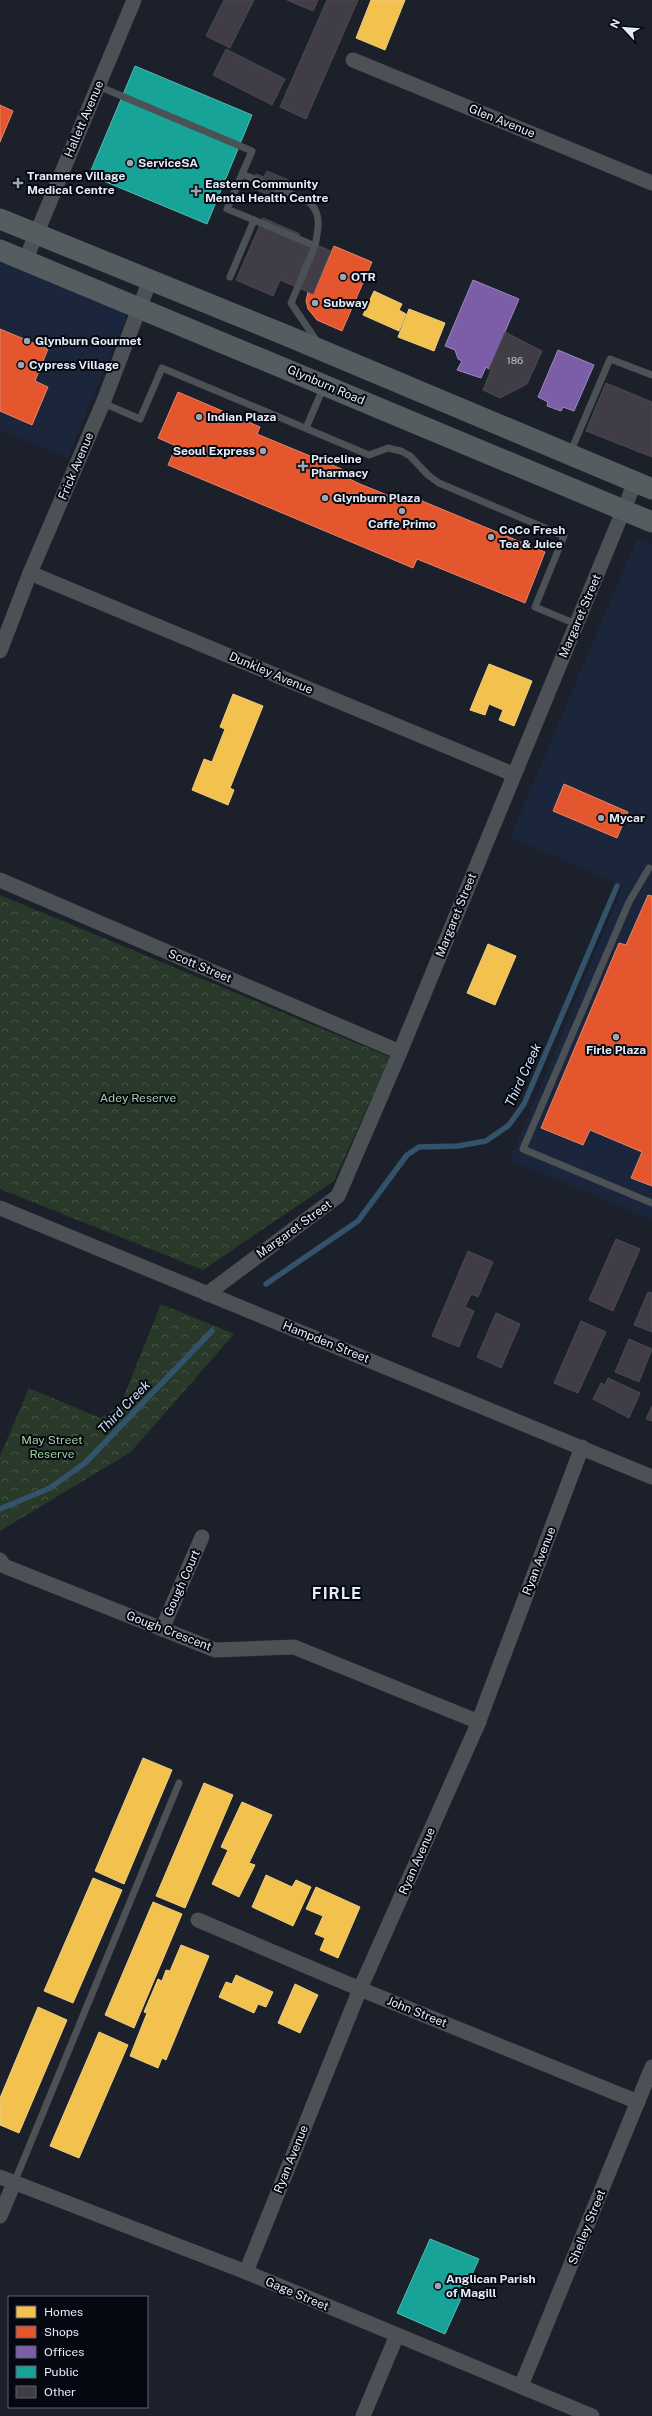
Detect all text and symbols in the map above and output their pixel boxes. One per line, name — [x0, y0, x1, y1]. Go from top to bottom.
north arrow — [604, 8, 644, 48]
text: N — [608, 17, 622, 30]
street label: Hallett Avenue — [62, 78, 107, 159]
street label: Glen Avenue — [467, 101, 537, 141]
place label: ServiceSA — [138, 156, 198, 170]
marker: ServiceSA — [125, 158, 135, 168]
place label: Tranmere Village Medical Centre — [27, 169, 125, 197]
marker: Tranmere Village Medical Centre — [12, 177, 24, 189]
place label: Eastern Community Mental Health Centre — [205, 177, 329, 205]
marker: Eastern Community Mental Health Centre — [190, 185, 202, 197]
place label: OTR — [351, 270, 376, 284]
marker: OTR — [338, 272, 348, 282]
place label: Subway — [323, 296, 368, 310]
marker: Subway — [310, 298, 320, 308]
place label: Glynburn Gourmet — [35, 334, 141, 348]
marker: Glynburn Gourmet — [22, 336, 32, 346]
house number: 186 — [507, 354, 523, 366]
place label: Cypress Village — [29, 358, 119, 372]
marker: Cypress Village — [16, 360, 26, 370]
street label: Glynburn Road — [285, 362, 367, 408]
place label: Indian Plaza — [207, 410, 277, 424]
marker: Indian Plaza — [194, 412, 204, 422]
street label: Frick Avenue — [55, 430, 97, 502]
place label: Seoul Express — [173, 444, 255, 458]
marker: Seoul Express — [258, 446, 268, 456]
place label: Priceline Pharmacy — [311, 452, 369, 480]
marker: Priceline Pharmacy — [298, 461, 308, 471]
place label: Glynburn Plaza — [333, 491, 420, 505]
marker: Glynburn Plaza — [320, 493, 330, 503]
marker: Caffe Primo — [397, 506, 407, 516]
place label: Caffe Primo — [368, 517, 436, 531]
place label: CoCo Fresh Tea & Juice — [499, 523, 565, 551]
marker: CoCo Fresh Tea & Juice — [486, 532, 496, 542]
street label: Margaret Street — [556, 572, 604, 660]
street label: Dunkley Avenue — [227, 649, 315, 697]
place label: Mycar — [609, 811, 645, 825]
marker: Mycar — [596, 813, 606, 823]
street label: Margaret Street — [433, 871, 479, 959]
street label: Scott Street — [166, 946, 234, 986]
marker: Firle Plaza — [611, 1032, 621, 1042]
water label: Third Creek — [502, 1041, 544, 1109]
place label: Firle Plaza — [586, 1043, 646, 1057]
park label: Adey Reserve — [100, 1091, 177, 1105]
street label: Margaret Street — [254, 1197, 335, 1261]
street label: Hampden Street — [281, 1318, 372, 1366]
water label: Third Creek — [95, 1377, 153, 1437]
park label: May Street Reserve — [21, 1433, 83, 1461]
street label: Ryan Avenue — [520, 1525, 559, 1597]
street label: Gough Court — [161, 1547, 203, 1618]
district label: FIRLE — [312, 1584, 362, 1603]
street label: Gough Crescent — [124, 1608, 214, 1654]
street label: Ryan Avenue — [396, 1825, 438, 1897]
street label: John Street — [385, 1994, 449, 2030]
street label: Ryan Avenue — [271, 2123, 311, 2195]
street label: Shelley Street — [566, 2187, 609, 2267]
place label: Anglican Parish of Magill — [446, 2272, 536, 2300]
street label: Gage Street — [263, 2274, 331, 2314]
marker: Anglican Parish of Magill — [433, 2281, 443, 2291]
legend — [8, 2296, 148, 2408]
text: Homes — [44, 2305, 83, 2319]
text: Shops — [44, 2325, 79, 2339]
text: Offices — [44, 2345, 84, 2359]
text: Public — [44, 2365, 79, 2379]
text: Other — [44, 2385, 76, 2399]

